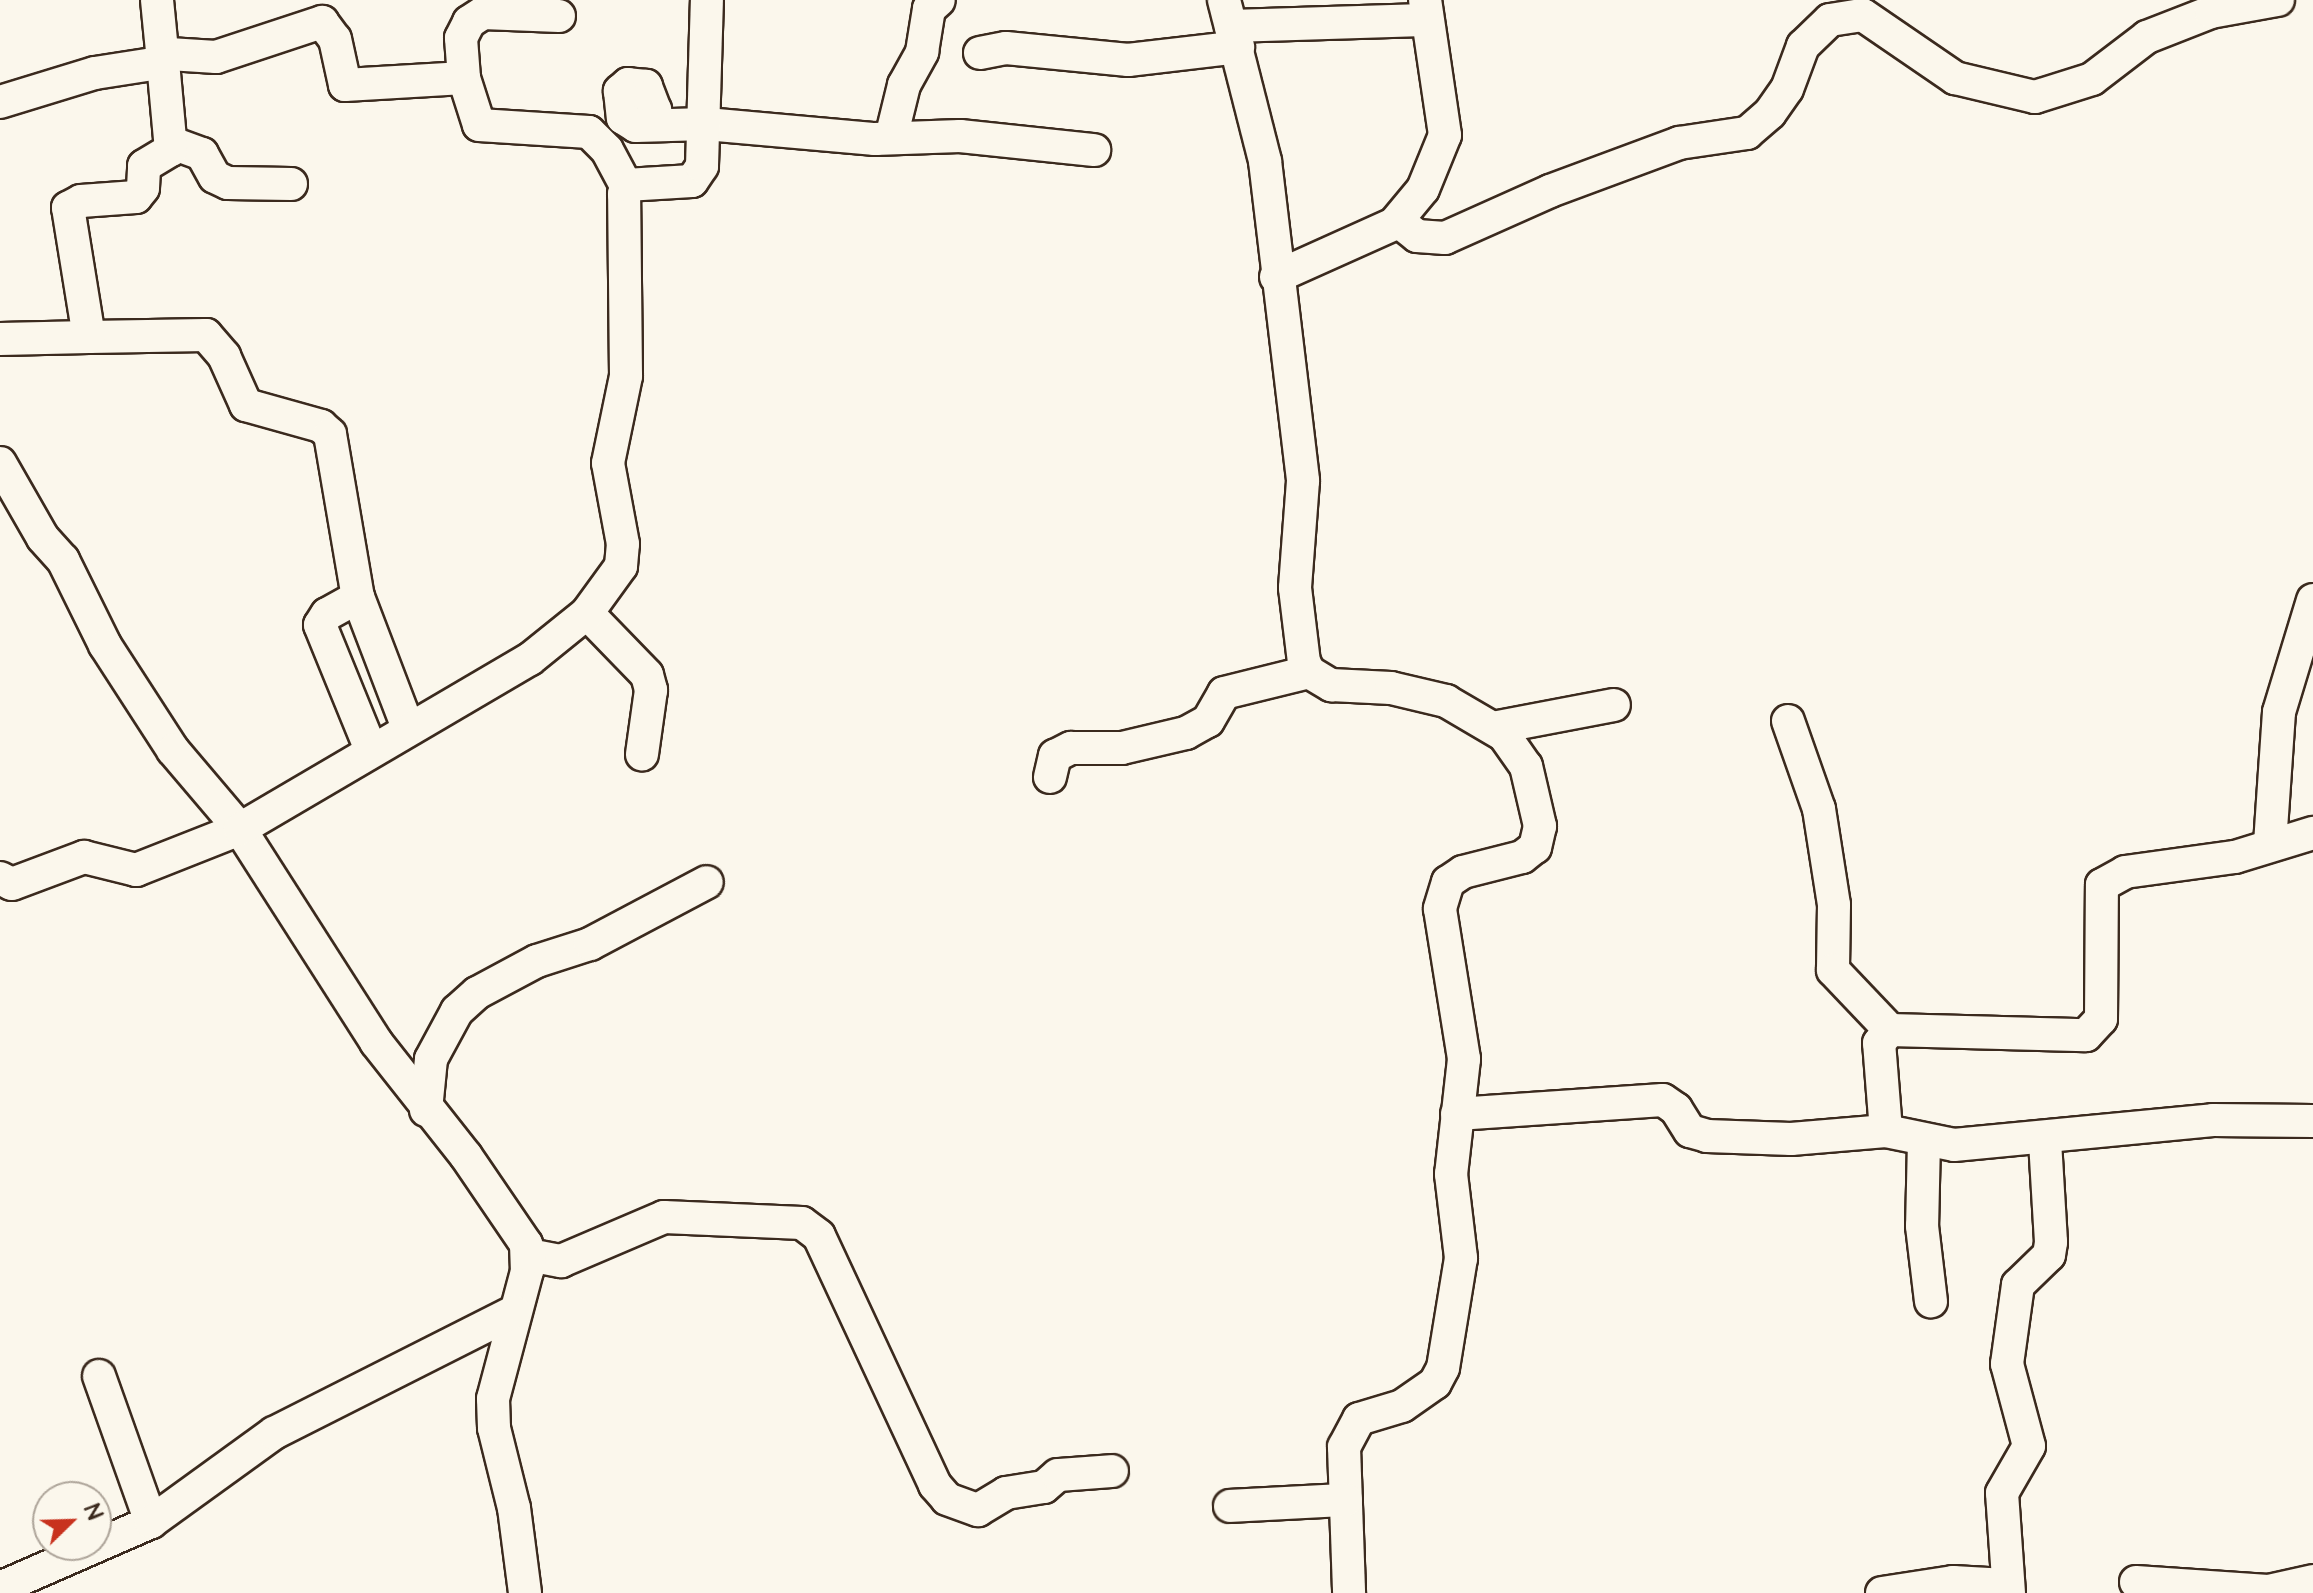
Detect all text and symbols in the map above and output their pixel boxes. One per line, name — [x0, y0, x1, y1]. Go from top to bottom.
north arrow — [32, 1481, 112, 1561]
text: N — [76, 1500, 110, 1525]

